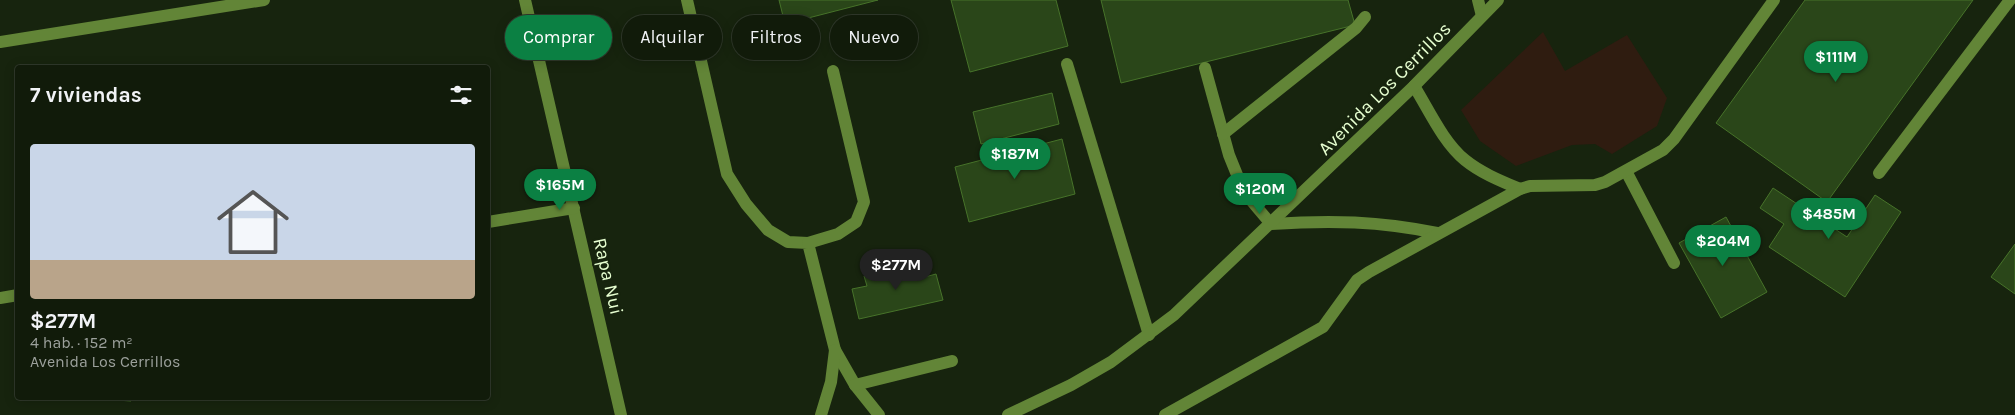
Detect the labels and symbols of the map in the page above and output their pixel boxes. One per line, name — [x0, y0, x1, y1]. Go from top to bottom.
street label: Avenida Los Cerrillos — [1314, 18, 1456, 160]
pin: $111M — [1801, 41, 1871, 83]
pin: $187M — [980, 138, 1050, 180]
pin: $165M — [525, 168, 595, 211]
pin: $120M — [1225, 172, 1295, 215]
pin: $485M — [1794, 198, 1864, 240]
pin: $204M — [1688, 224, 1758, 267]
street label: Rapa Nui — [588, 236, 628, 317]
pin: $277M — [861, 248, 931, 291]

